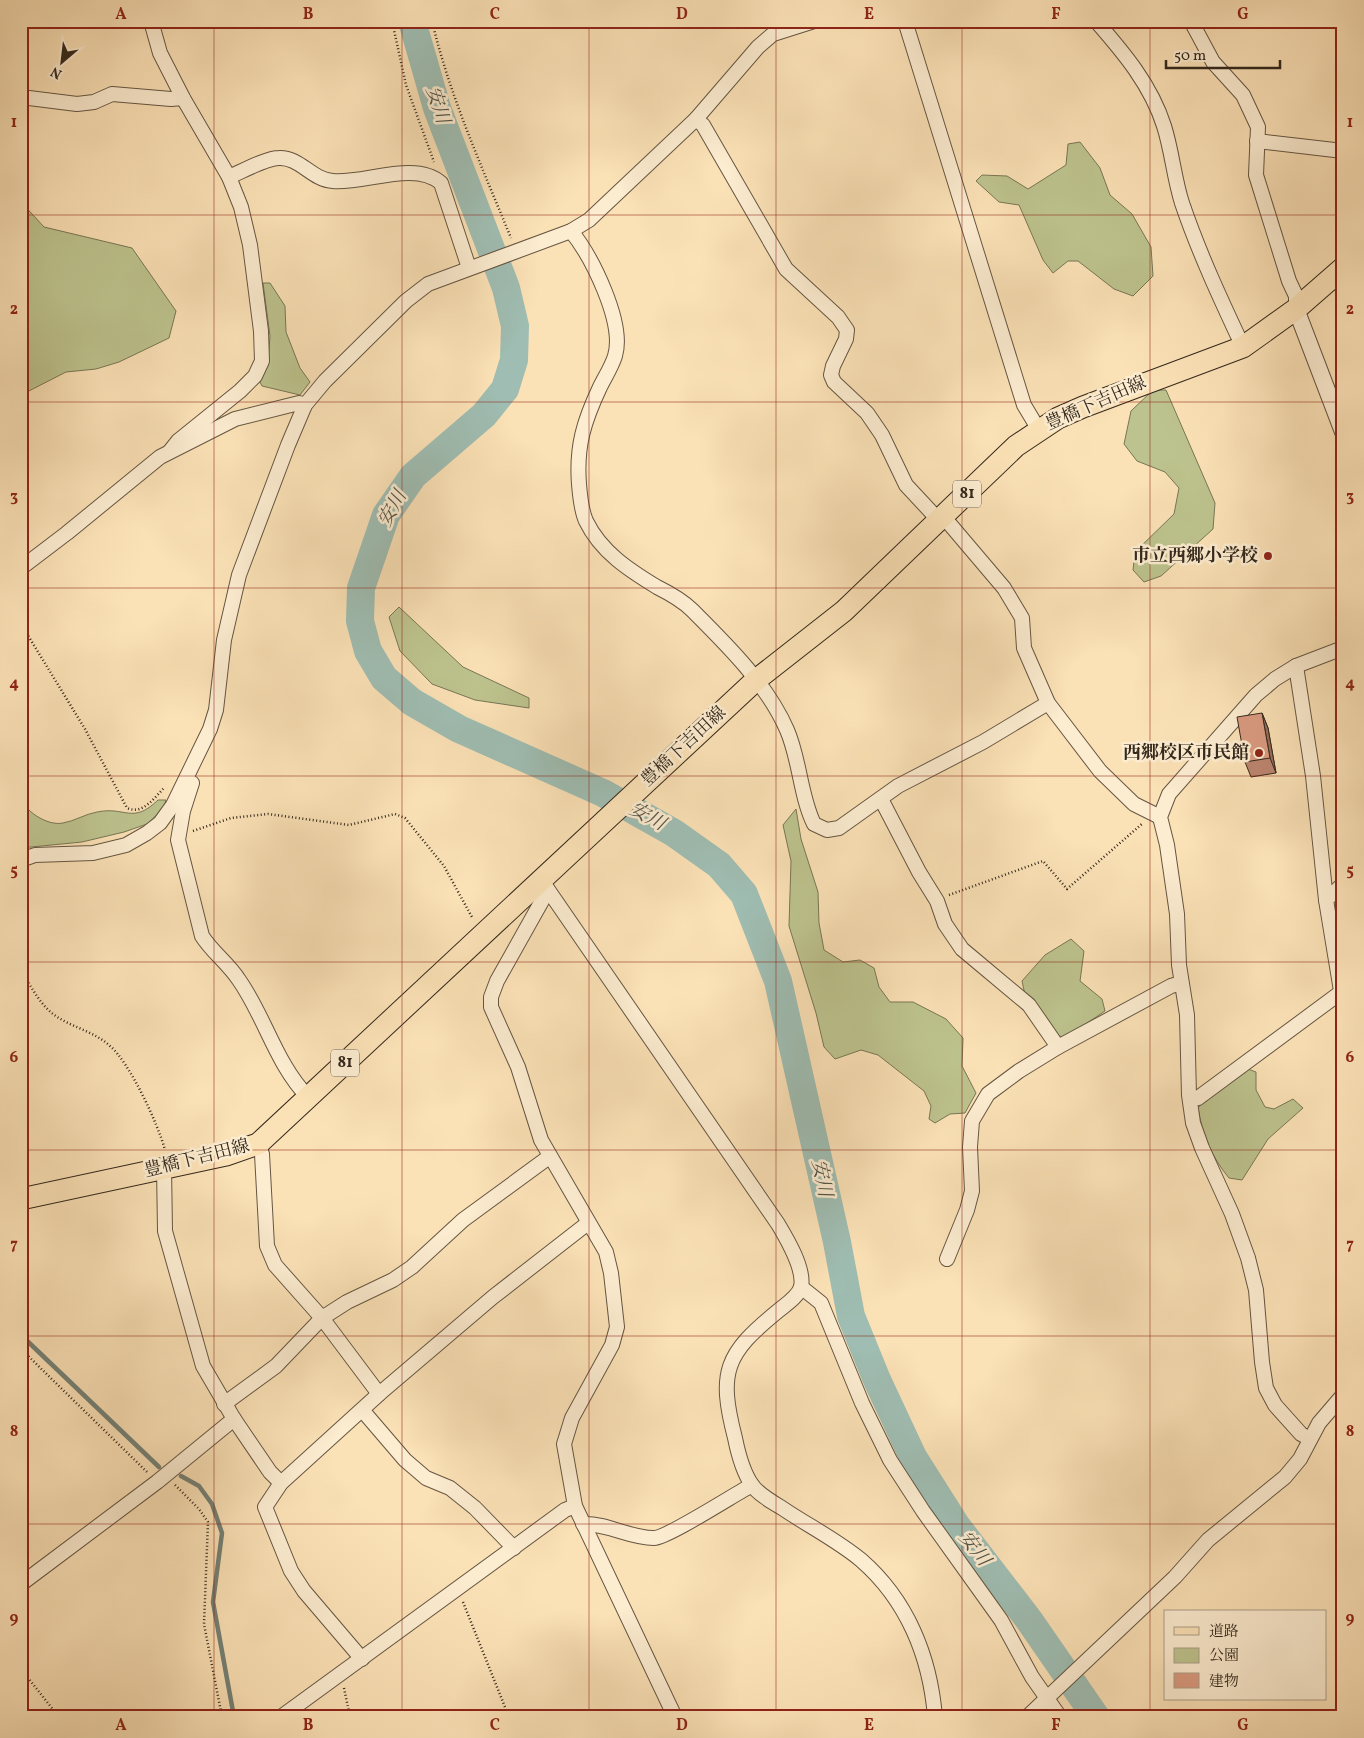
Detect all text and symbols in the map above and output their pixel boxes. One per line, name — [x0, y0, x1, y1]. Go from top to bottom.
text: A — [115, 4, 127, 26]
text: B — [303, 4, 314, 26]
text: C — [490, 4, 500, 26]
text: D — [676, 4, 688, 26]
text: E — [864, 4, 874, 26]
text: F — [1051, 4, 1061, 26]
text: G — [1237, 4, 1249, 26]
north arrow — [38, 38, 88, 88]
scale bar — [1166, 38, 1280, 70]
text: 50 m — [1174, 46, 1206, 67]
text: N — [48, 61, 66, 83]
water label: 安川 — [419, 83, 456, 129]
text: 1 — [11, 112, 17, 134]
text: 1 — [1347, 112, 1353, 134]
text: 2 — [10, 299, 18, 321]
text: 2 — [1346, 299, 1354, 321]
street label: 豊橋下吉田線 — [1042, 371, 1150, 437]
road number: 81 — [953, 480, 981, 508]
water label: 安川 — [372, 484, 415, 532]
text: 3 — [10, 486, 18, 508]
text: 3 — [1346, 486, 1354, 508]
place label: 市立西郷小学校 — [1132, 544, 1258, 569]
marker: 市立西郷小学校 — [1262, 550, 1274, 562]
text: 4 — [9, 673, 19, 695]
text: 4 — [1345, 673, 1355, 695]
street label: 豊橋下吉田線 — [636, 701, 732, 793]
place label: 西郷校区市民館 — [1123, 741, 1249, 766]
marker: 西郷校区市民館 — [1253, 747, 1265, 759]
water label: 安川 — [624, 796, 672, 839]
text: 5 — [10, 860, 18, 882]
text: 5 — [1346, 860, 1354, 882]
text: 6 — [10, 1047, 19, 1069]
text: 6 — [1346, 1047, 1355, 1069]
road number: 81 — [331, 1050, 359, 1076]
street label: 豊橋下吉田線 — [142, 1134, 252, 1184]
water label: 安川 — [804, 1157, 838, 1201]
text: 7 — [10, 1234, 18, 1256]
text: 7 — [1346, 1234, 1354, 1256]
text: 8 — [10, 1421, 18, 1443]
text: 8 — [1346, 1421, 1354, 1443]
water label: 安川 — [952, 1526, 997, 1574]
text: 9 — [10, 1608, 19, 1630]
text: 9 — [1346, 1608, 1355, 1630]
legend — [1164, 1610, 1326, 1700]
text: 道路 — [1209, 1622, 1239, 1643]
text: 公園 — [1209, 1646, 1239, 1667]
text: 建物 — [1209, 1672, 1239, 1693]
text: A — [115, 1715, 127, 1737]
text: B — [303, 1715, 314, 1737]
text: C — [490, 1715, 500, 1737]
text: D — [676, 1715, 688, 1737]
text: E — [864, 1715, 874, 1737]
text: F — [1051, 1715, 1061, 1737]
text: G — [1237, 1715, 1249, 1737]

